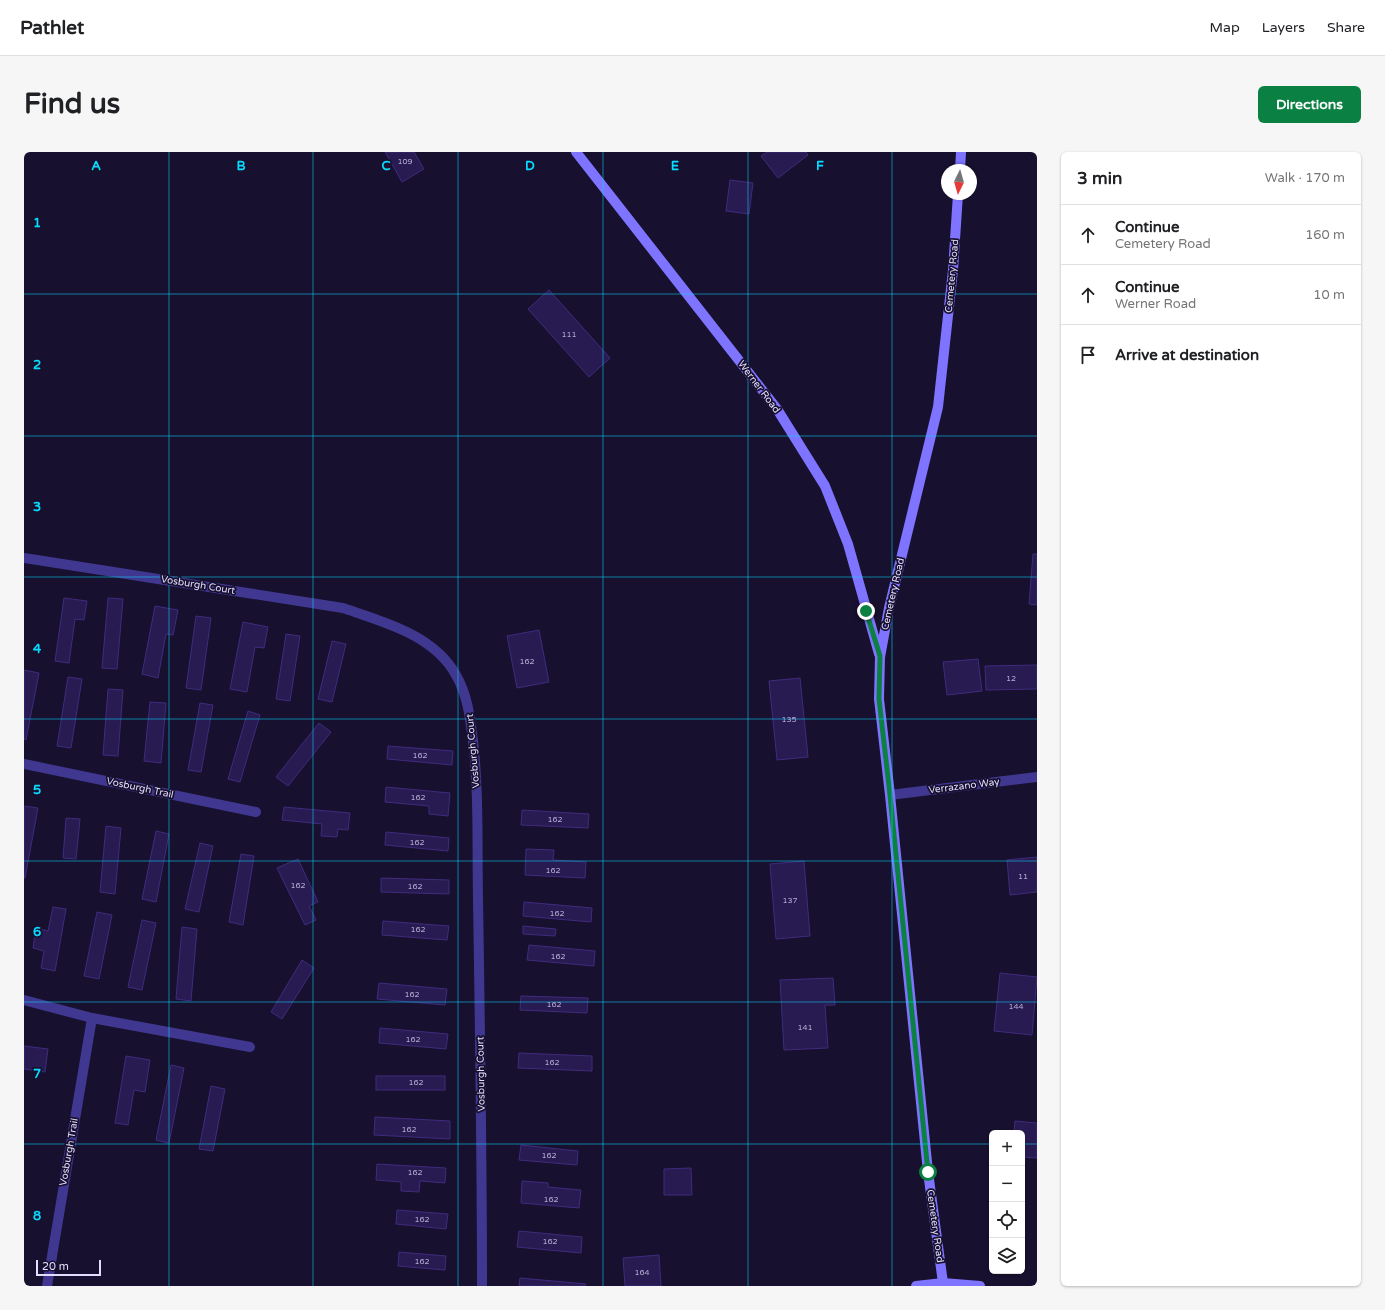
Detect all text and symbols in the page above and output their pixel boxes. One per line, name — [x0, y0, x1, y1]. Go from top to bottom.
text: Pathlet — [20, 17, 84, 39]
text: Map — [1210, 19, 1240, 36]
text: Layers — [1262, 19, 1305, 36]
text: Share — [1327, 19, 1365, 36]
button: Directions — [1258, 86, 1361, 123]
text: Find us — [24, 87, 120, 121]
house number: 109 — [397, 157, 413, 166]
text: A — [91, 158, 101, 174]
text: B — [236, 158, 246, 174]
text: C — [381, 158, 391, 174]
text: D — [525, 158, 535, 174]
text: E — [671, 158, 679, 174]
text: F — [816, 158, 824, 174]
north arrow — [941, 164, 977, 200]
text: 3 min — [1077, 168, 1122, 189]
text: Walk · 170 m — [1265, 170, 1345, 186]
text: 1 — [33, 215, 41, 231]
text: Continue — [1115, 218, 1179, 236]
icon: ahead — [1077, 224, 1099, 246]
text: 160 m — [1305, 227, 1345, 243]
text: Cemetery Road — [1115, 236, 1211, 252]
street label: Cemetery Road — [943, 239, 961, 313]
text: Continue — [1115, 278, 1179, 296]
icon: ahead — [1077, 284, 1099, 306]
text: 10 m — [1313, 287, 1345, 303]
text: Werner Road — [1115, 296, 1196, 312]
house number: 111 — [561, 330, 577, 339]
icon: arrive — [1077, 344, 1099, 366]
text: Arrive at destination — [1115, 346, 1259, 364]
text: 2 — [33, 357, 41, 373]
street label: Werner Road — [735, 358, 783, 416]
text: 3 — [33, 499, 41, 515]
street label: Cemetery Road — [879, 557, 907, 631]
street label: Vosburgh Court — [160, 573, 236, 597]
route end — [857, 602, 875, 620]
text: 4 — [33, 641, 42, 657]
house number: 162 — [519, 657, 535, 666]
house number: 12 — [1006, 674, 1016, 683]
street label: Vosburgh Court — [464, 713, 482, 789]
house number: 135 — [781, 715, 797, 724]
house number: 162 — [412, 751, 428, 760]
street label: Vosburgh Trail — [105, 775, 175, 801]
street label: Verrazano Way — [928, 776, 1001, 796]
text: 5 — [33, 782, 41, 798]
house number: 162 — [410, 793, 426, 802]
house number: 162 — [547, 815, 563, 824]
house number: 162 — [409, 838, 425, 847]
house number: 162 — [545, 866, 561, 875]
house number: 11 — [1018, 872, 1028, 881]
house number: 162 — [290, 881, 306, 890]
house number: 162 — [407, 882, 423, 891]
house number: 137 — [782, 896, 798, 905]
house number: 162 — [549, 909, 565, 918]
text: 6 — [33, 924, 41, 940]
house number: 162 — [410, 925, 426, 934]
house number: 162 — [550, 952, 566, 961]
house number: 162 — [404, 990, 420, 999]
house number: 162 — [546, 1000, 562, 1009]
house number: 144 — [1008, 1002, 1024, 1011]
house number: 141 — [797, 1023, 813, 1032]
house number: 162 — [405, 1035, 421, 1044]
street label: Vosburgh Court — [474, 1036, 488, 1112]
house number: 162 — [544, 1058, 560, 1067]
text: 7 — [33, 1066, 41, 1082]
house number: 162 — [408, 1078, 424, 1087]
street label: Vosburgh Trail — [57, 1117, 81, 1187]
house number: 162 — [401, 1125, 417, 1134]
map controls — [989, 1130, 1025, 1274]
button: + — [989, 1130, 1025, 1166]
house number: 162 — [541, 1151, 557, 1160]
route start — [919, 1163, 937, 1181]
button: − — [989, 1166, 1025, 1202]
house number: 162 — [407, 1168, 423, 1177]
street label: Cemetery Road — [924, 1189, 946, 1263]
house number: 162 — [543, 1195, 559, 1204]
button: locate — [989, 1202, 1025, 1238]
text: 8 — [33, 1208, 41, 1224]
house number: 162 — [414, 1215, 430, 1224]
house number: 162 — [542, 1237, 558, 1246]
button: layers — [989, 1238, 1025, 1274]
house number: 162 — [414, 1257, 430, 1266]
scale bar — [36, 1258, 101, 1277]
text: 20 m — [42, 1260, 69, 1273]
house number: 164 — [634, 1268, 650, 1277]

